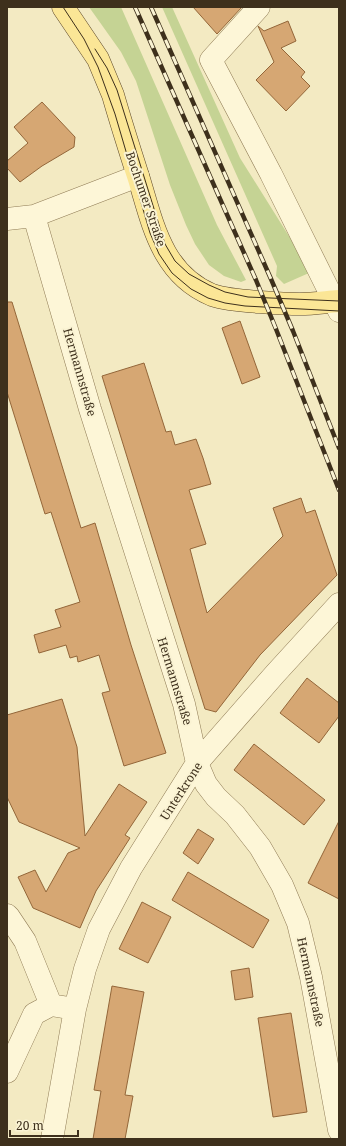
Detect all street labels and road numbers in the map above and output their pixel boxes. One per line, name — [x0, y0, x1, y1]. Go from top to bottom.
street label: Bochumer Straße — [122, 149, 170, 249]
street label: Hermannstraße — [59, 326, 101, 418]
street label: Hermannstraße — [154, 635, 196, 727]
street label: Unterkrone — [156, 759, 206, 823]
street label: Hermannstraße — [293, 936, 329, 1028]

